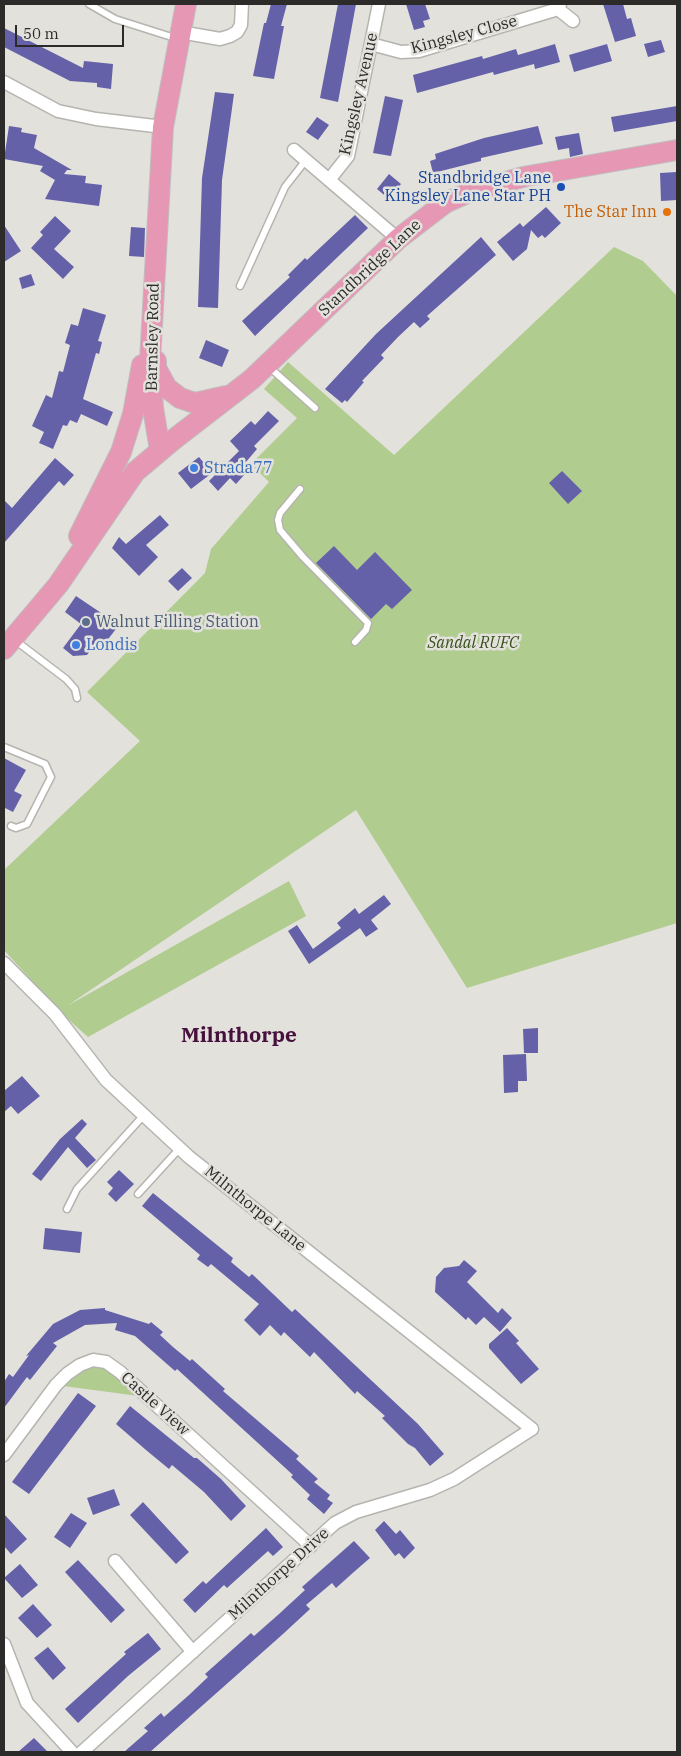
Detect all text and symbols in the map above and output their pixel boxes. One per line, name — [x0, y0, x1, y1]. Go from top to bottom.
street label: Kingsley Close — [409, 12, 519, 58]
scale bar — [18, 15, 126, 47]
text: 50 m — [23, 24, 59, 43]
street label: Kingsley Avenue — [336, 31, 382, 157]
place label: Standbridge Lane Kingsley Lane Star PH — [384, 168, 551, 206]
marker: Standbridge Lane Kingsley Lane Star PH — [555, 181, 567, 193]
place label: The Star Inn — [564, 202, 657, 222]
marker: The Star Inn — [661, 206, 673, 218]
street label: Standbridge Lane — [315, 216, 425, 320]
street label: Barnsley Road — [142, 283, 164, 391]
place label: Strada77 — [204, 458, 273, 478]
marker: Strada77 — [188, 462, 200, 474]
place label: Walnut Filling Station — [96, 612, 259, 632]
marker: Walnut Filling Station — [80, 616, 92, 628]
park label: Sandal RUFC — [428, 633, 518, 653]
place label: Londis — [86, 635, 137, 655]
marker: Londis — [70, 639, 82, 651]
district label: Milnthorpe — [181, 1023, 297, 1049]
street label: Milnthorpe Lane — [200, 1162, 310, 1256]
street label: Castle View — [117, 1368, 193, 1440]
street label: Milnthorpe Drive — [225, 1524, 333, 1624]

